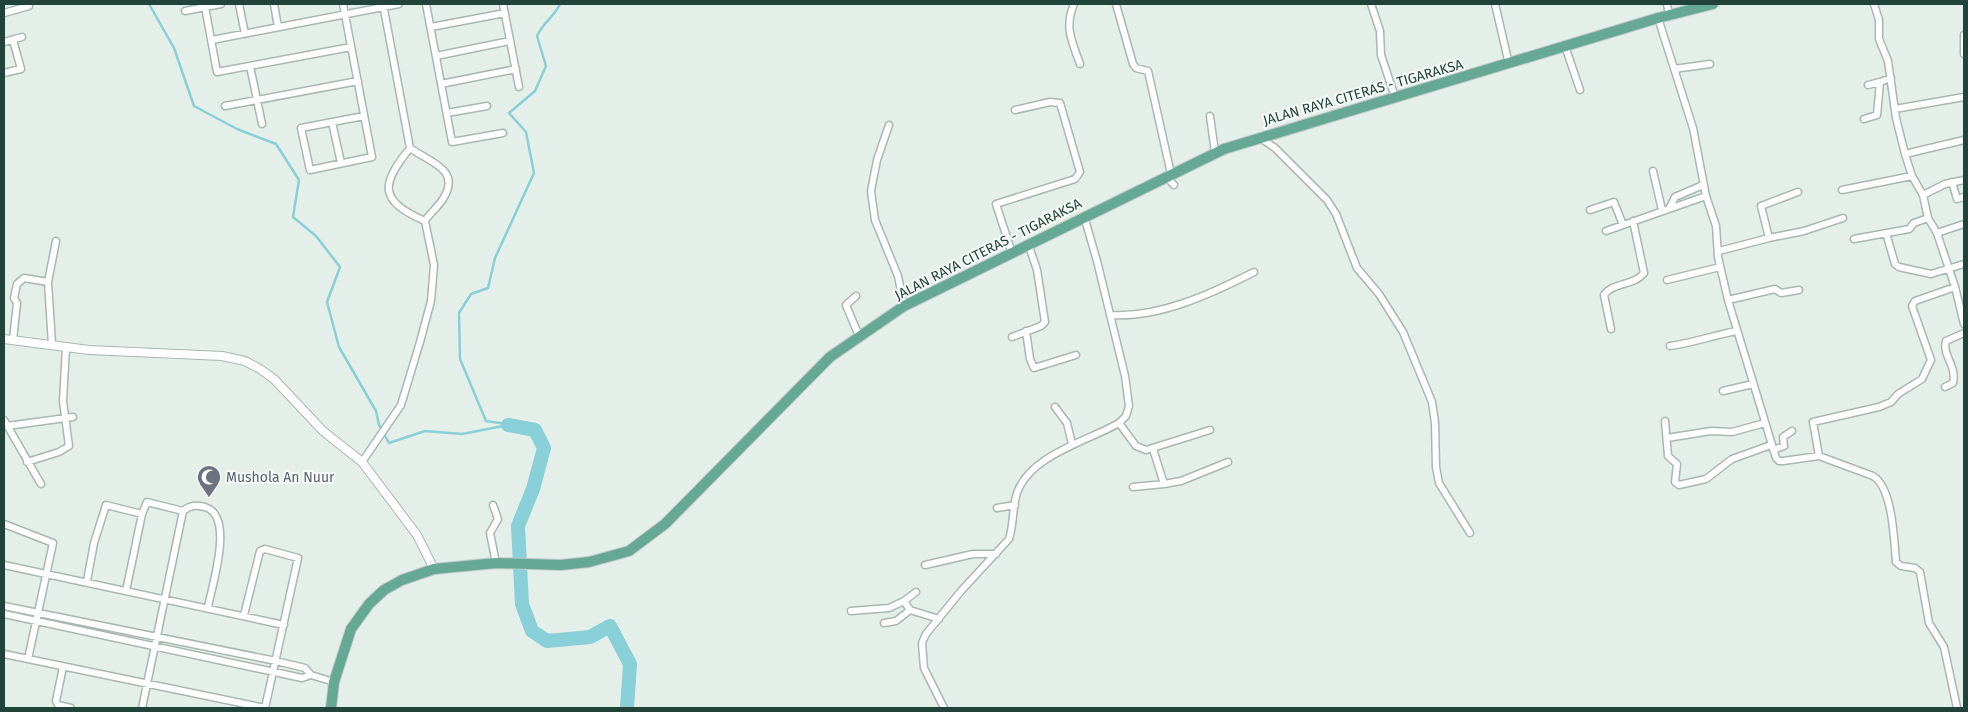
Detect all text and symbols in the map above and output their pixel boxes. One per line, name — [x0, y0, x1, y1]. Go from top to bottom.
street label: JALAN RAYA CITERAS - TIGARAKSA — [1261, 56, 1465, 129]
street label: JALAN RAYA CITERAS - TIGARAKSA — [892, 195, 1084, 304]
mosque icon: Mushola An Nuur — [196, 464, 222, 498]
place label: Mushola An Nuur — [226, 469, 335, 486]

